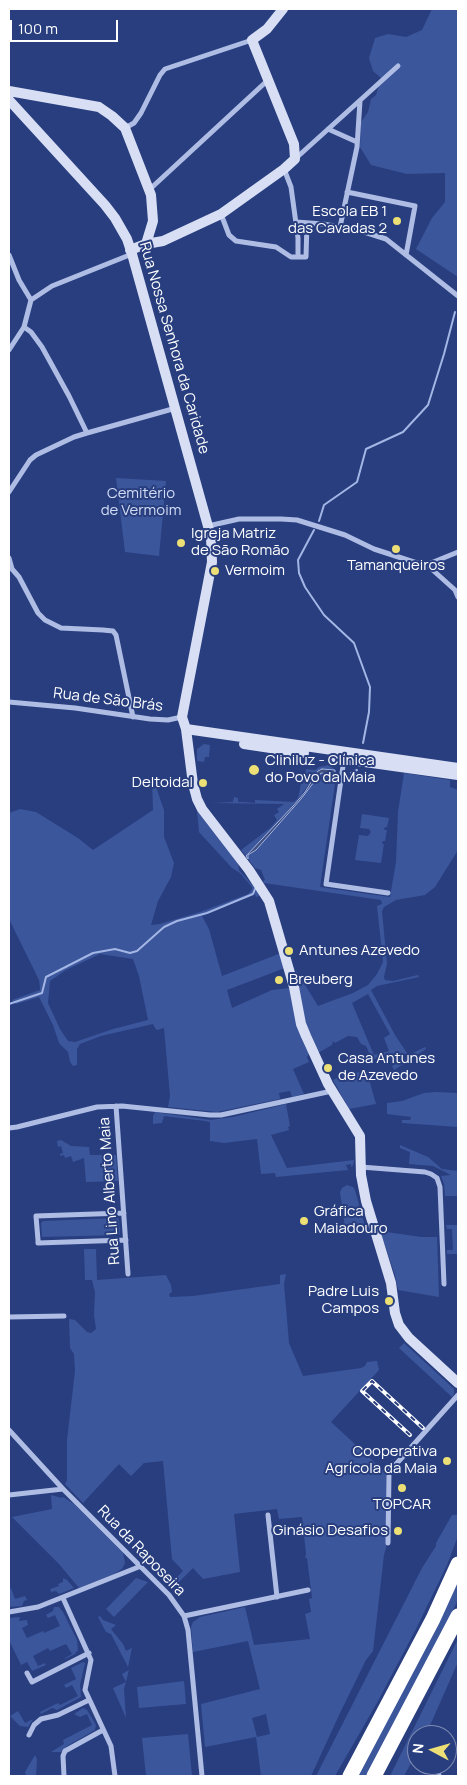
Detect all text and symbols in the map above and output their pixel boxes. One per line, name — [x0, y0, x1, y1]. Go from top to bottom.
scale bar — [12, 10, 120, 42]
text: 100 m — [18, 18, 58, 39]
place label: Escola EB 1 das Cavadas 2 — [288, 203, 387, 238]
marker: Escola EB 1 das Cavadas 2 — [391, 215, 403, 227]
street label: Rua Nossa Senhora da Caridade — [135, 240, 213, 456]
park label: Cemitério de Vermoim — [101, 485, 181, 520]
place label: Igreja Matriz de São Romão — [191, 525, 289, 560]
marker: Igreja Matriz de São Romão — [175, 537, 187, 549]
marker: Tamanqueiros — [390, 543, 402, 555]
place label: Tamanqueiros — [347, 557, 445, 575]
place label: Vermoim — [225, 562, 285, 580]
marker: Vermoim — [209, 565, 221, 577]
street label: Rua de São Brás — [52, 684, 164, 716]
place label: Cliniluz - Clínica do Povo da Maia — [265, 752, 376, 787]
marker: Cliniluz - Clínica do Povo da Maia — [247, 763, 261, 777]
place label: Deltoidal — [132, 774, 193, 792]
marker: Deltoidal — [197, 777, 209, 789]
place label: Antunes Azevedo — [299, 942, 420, 960]
marker: Antunes Azevedo — [283, 945, 295, 957]
place label: Breuberg — [289, 971, 353, 989]
marker: Breuberg — [273, 974, 285, 986]
place label: Casa Antunes de Azevedo — [338, 1050, 435, 1085]
marker: Casa Antunes de Azevedo — [322, 1062, 334, 1074]
street label: Rua Lino Alberto Maia — [96, 1117, 124, 1265]
place label: Gráfica Maiadouro — [314, 1203, 388, 1238]
marker: Gráfica Maiadouro — [298, 1215, 310, 1227]
place label: Padre Luis Campos — [308, 1283, 379, 1318]
marker: Padre Luis Campos — [383, 1295, 395, 1307]
place label: Cooperativa Agrícola da Maia — [325, 1443, 437, 1478]
marker: Cooperativa Agrícola da Maia — [441, 1455, 453, 1467]
marker: TOPCAR — [396, 1482, 408, 1494]
place label: TOPCAR — [373, 1496, 431, 1514]
street label: Rua da Raposeira — [93, 1502, 189, 1600]
place label: Ginásio Desafios — [273, 1522, 388, 1540]
marker: Ginásio Desafios — [392, 1525, 404, 1537]
north arrow — [407, 1725, 457, 1775]
text: N — [408, 1742, 428, 1754]

